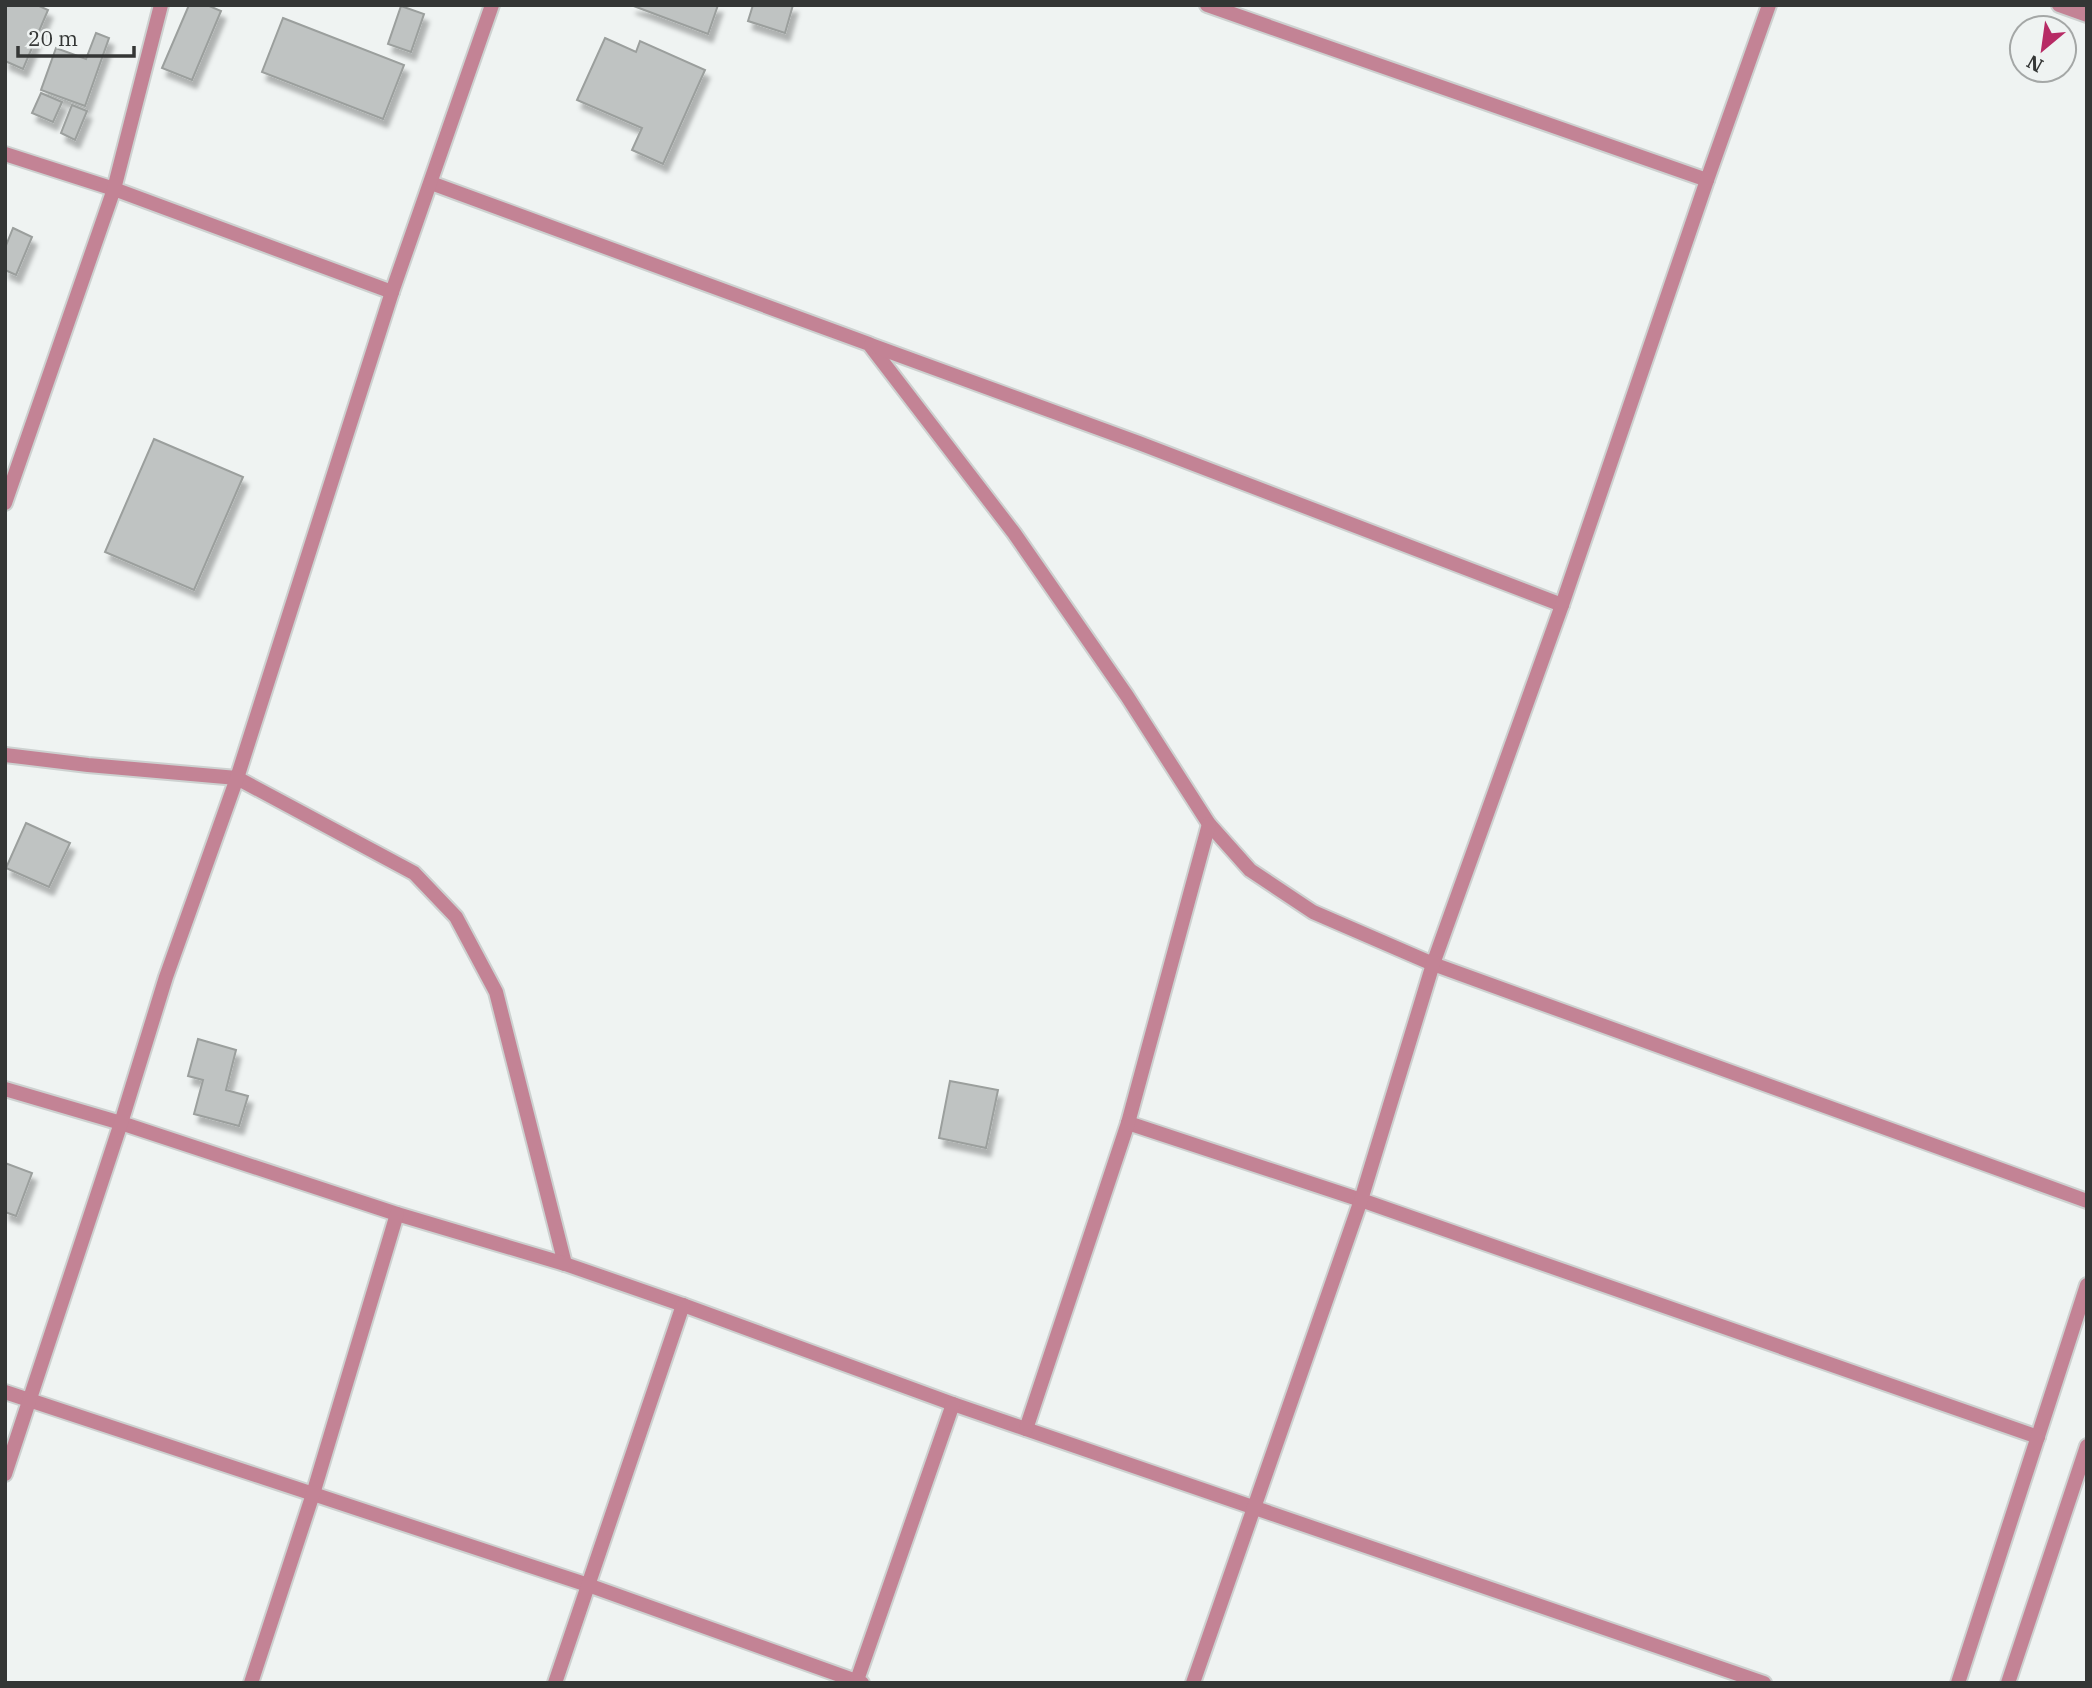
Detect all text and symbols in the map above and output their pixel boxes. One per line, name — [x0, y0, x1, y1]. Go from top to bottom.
scale bar — [18, 14, 133, 58]
north arrow — [2008, 14, 2078, 84]
text: 20 m — [28, 24, 78, 52]
text: N — [2022, 50, 2047, 78]

